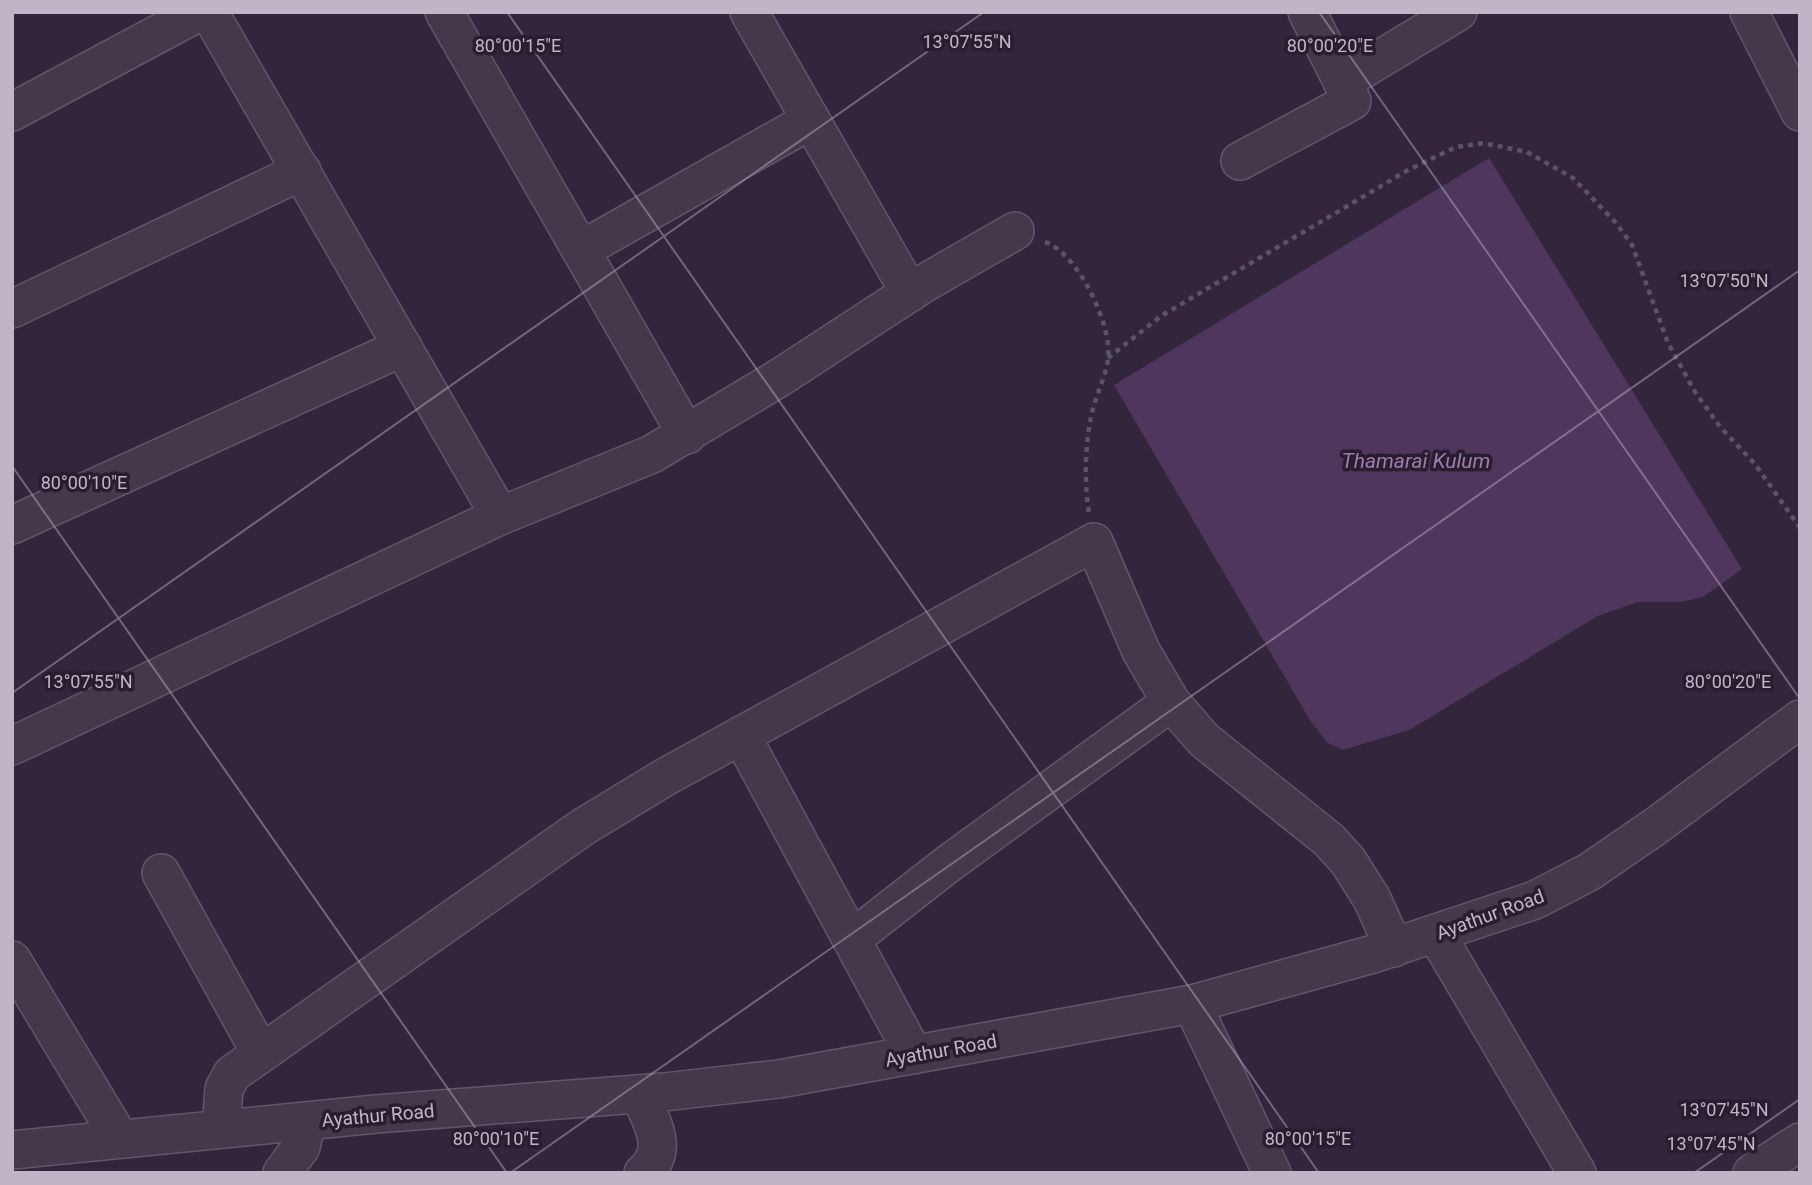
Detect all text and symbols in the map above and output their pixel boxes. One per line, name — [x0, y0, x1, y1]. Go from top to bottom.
text: 13°07'55"N — [922, 31, 1012, 52]
text: 80°00'15"E — [475, 35, 561, 56]
text: 80°00'20"E — [1287, 35, 1373, 56]
text: 13°07'50"N — [1679, 270, 1769, 291]
water label: Thamarai Kulum — [1342, 449, 1490, 473]
text: 80°00'10"E — [41, 472, 127, 493]
text: 13°07'55"N — [43, 671, 133, 692]
text: 80°00'20"E — [1685, 671, 1771, 692]
street label: Ayathur Road — [1433, 884, 1547, 945]
street label: Ayathur Road — [883, 1029, 999, 1072]
street label: Ayathur Road — [321, 1099, 435, 1132]
text: 13°07'45"N — [1679, 1099, 1769, 1120]
text: 80°00'10"E — [453, 1128, 539, 1149]
text: 80°00'15"E — [1265, 1128, 1351, 1149]
text: 13°07'45"N — [1666, 1133, 1756, 1154]

